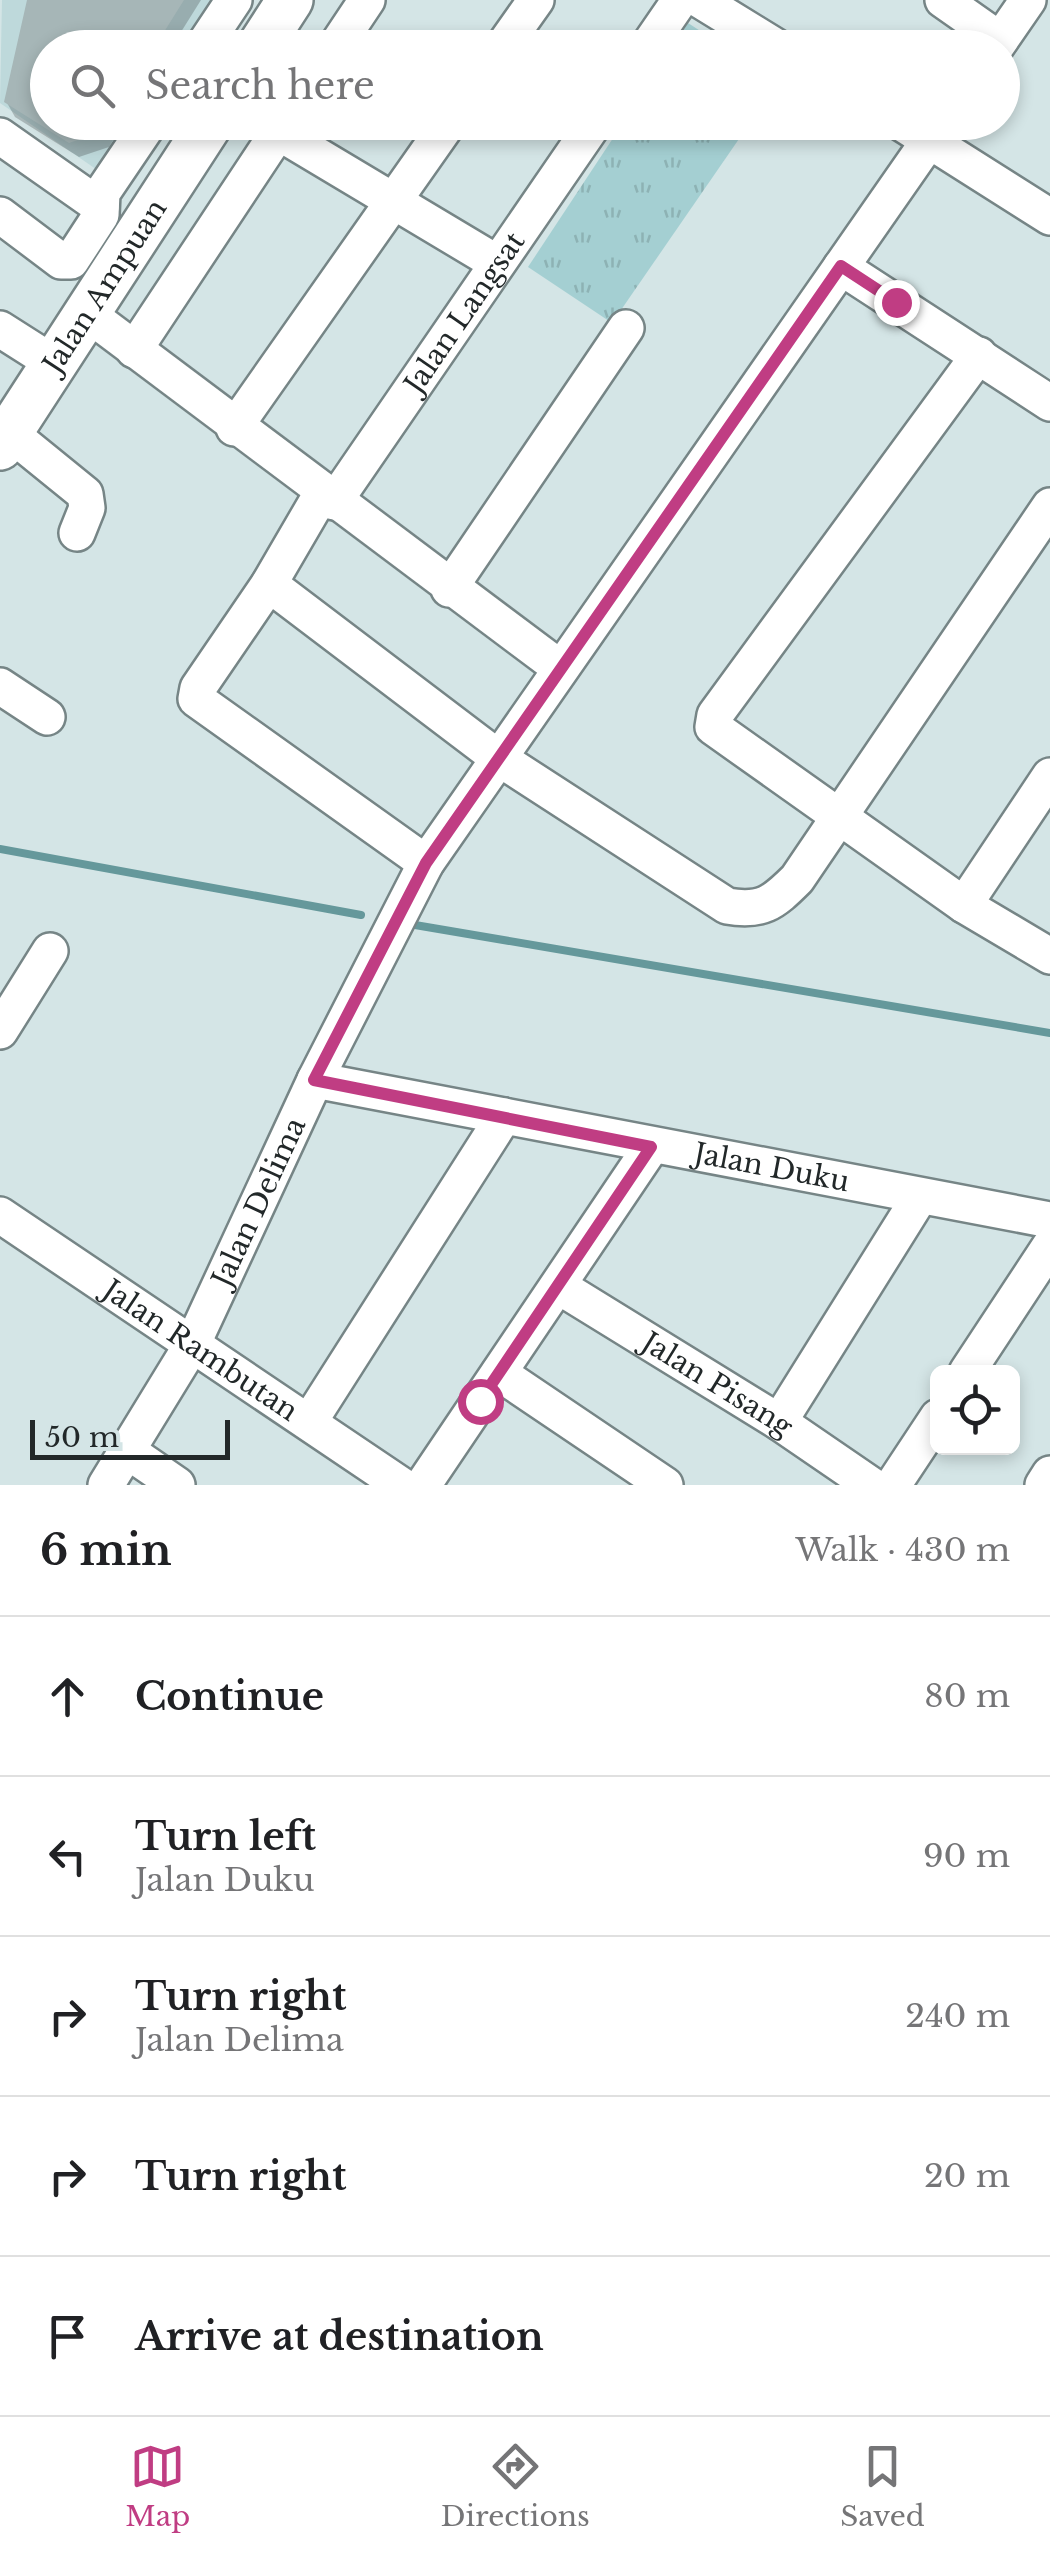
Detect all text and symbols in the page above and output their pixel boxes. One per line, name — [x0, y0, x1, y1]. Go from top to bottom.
search box — [30, 30, 1020, 140]
icon: search — [65, 58, 120, 113]
text: Search here — [145, 62, 375, 109]
street label: Jalan Ampuan — [33, 192, 174, 383]
street label: Jalan Langsat — [394, 225, 532, 403]
route end — [874, 280, 920, 326]
street label: Jalan Delima — [202, 1111, 313, 1296]
street label: Jalan Duku — [687, 1134, 852, 1199]
street label: Jalan Rambutan — [93, 1270, 305, 1428]
street label: Jalan Pisang — [632, 1322, 801, 1445]
map controls — [930, 1365, 1020, 1455]
button: locate — [930, 1365, 1020, 1455]
route start — [458, 1379, 504, 1425]
scale bar — [30, 1415, 230, 1460]
text: 50 m — [45, 1420, 119, 1455]
text: 6 min — [40, 1524, 172, 1576]
text: Walk · 430 m — [796, 1530, 1010, 1570]
icon: ahead — [40, 1669, 95, 1724]
text: Continue — [135, 1673, 324, 1720]
text: 80 m — [924, 1676, 1010, 1716]
text: Turn left — [135, 1813, 316, 1860]
icon: left — [40, 1829, 95, 1884]
text: 90 m — [923, 1836, 1010, 1876]
text: Jalan Duku — [135, 1860, 315, 1900]
text: Turn right — [135, 1973, 346, 2020]
icon: right — [40, 1989, 95, 2044]
text: 240 m — [905, 1996, 1010, 2036]
text: Jalan Delima — [135, 2020, 344, 2060]
icon: right — [40, 2149, 95, 2204]
text: Turn right — [135, 2153, 346, 2200]
text: 20 m — [924, 2156, 1010, 2196]
icon: arrive — [40, 2309, 95, 2364]
text: Arrive at destination — [135, 2313, 544, 2360]
tab: Map — [125, 2439, 190, 2534]
tab: Directions — [441, 2439, 590, 2534]
tab: Saved — [840, 2439, 925, 2534]

